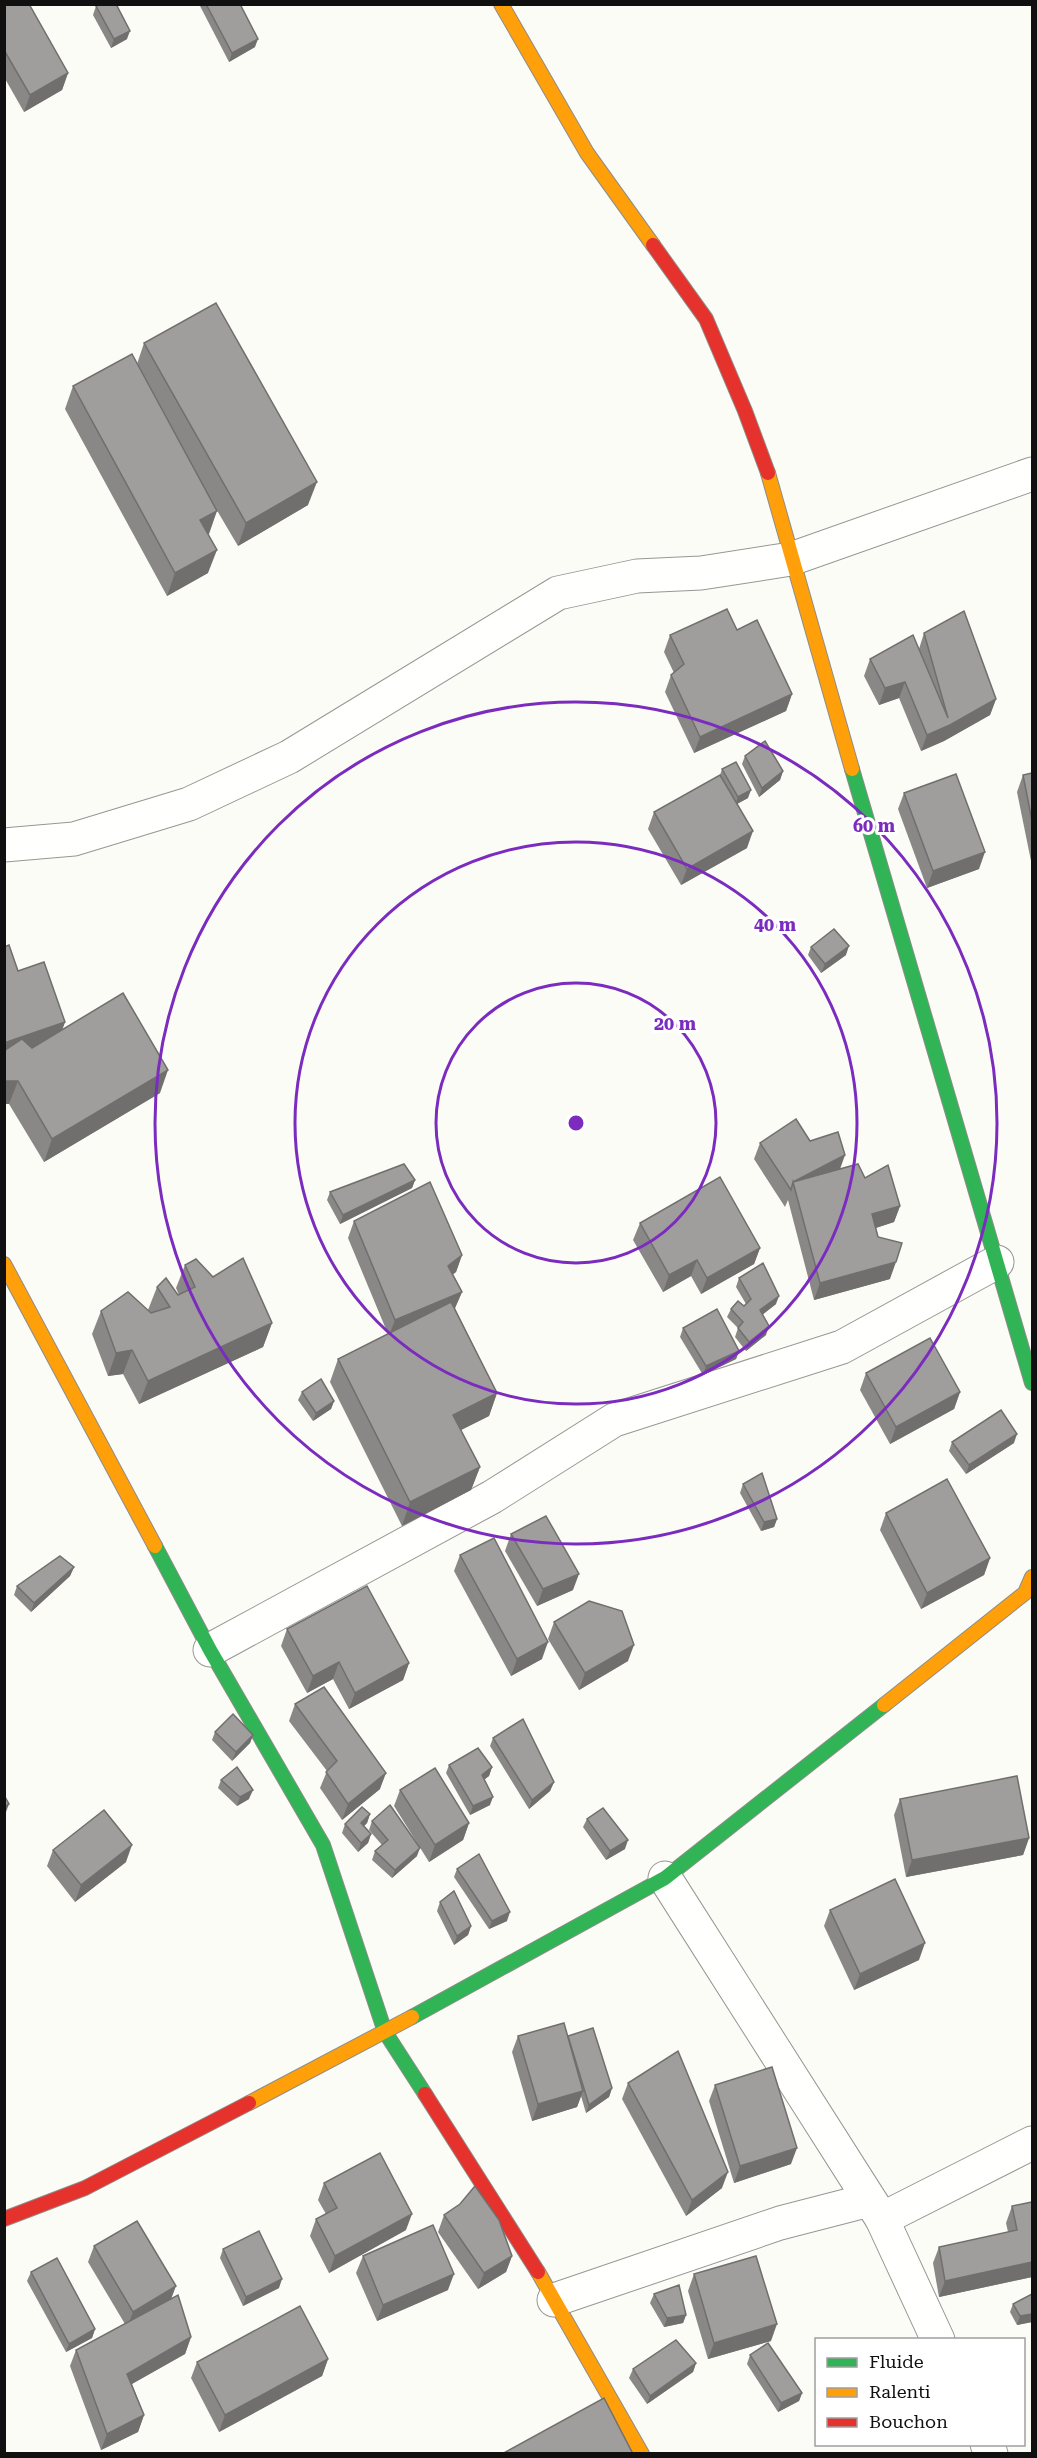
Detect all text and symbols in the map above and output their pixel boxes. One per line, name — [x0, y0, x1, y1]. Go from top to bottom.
text: 60 m — [853, 815, 896, 836]
text: 40 m — [754, 914, 797, 935]
text: 20 m — [654, 1013, 697, 1034]
centre of rings — [566, 1113, 586, 1133]
legend — [815, 2338, 1025, 2446]
text: Fluide — [869, 2351, 924, 2372]
text: Ralenti — [869, 2381, 931, 2402]
text: Bouchon — [869, 2411, 948, 2432]

